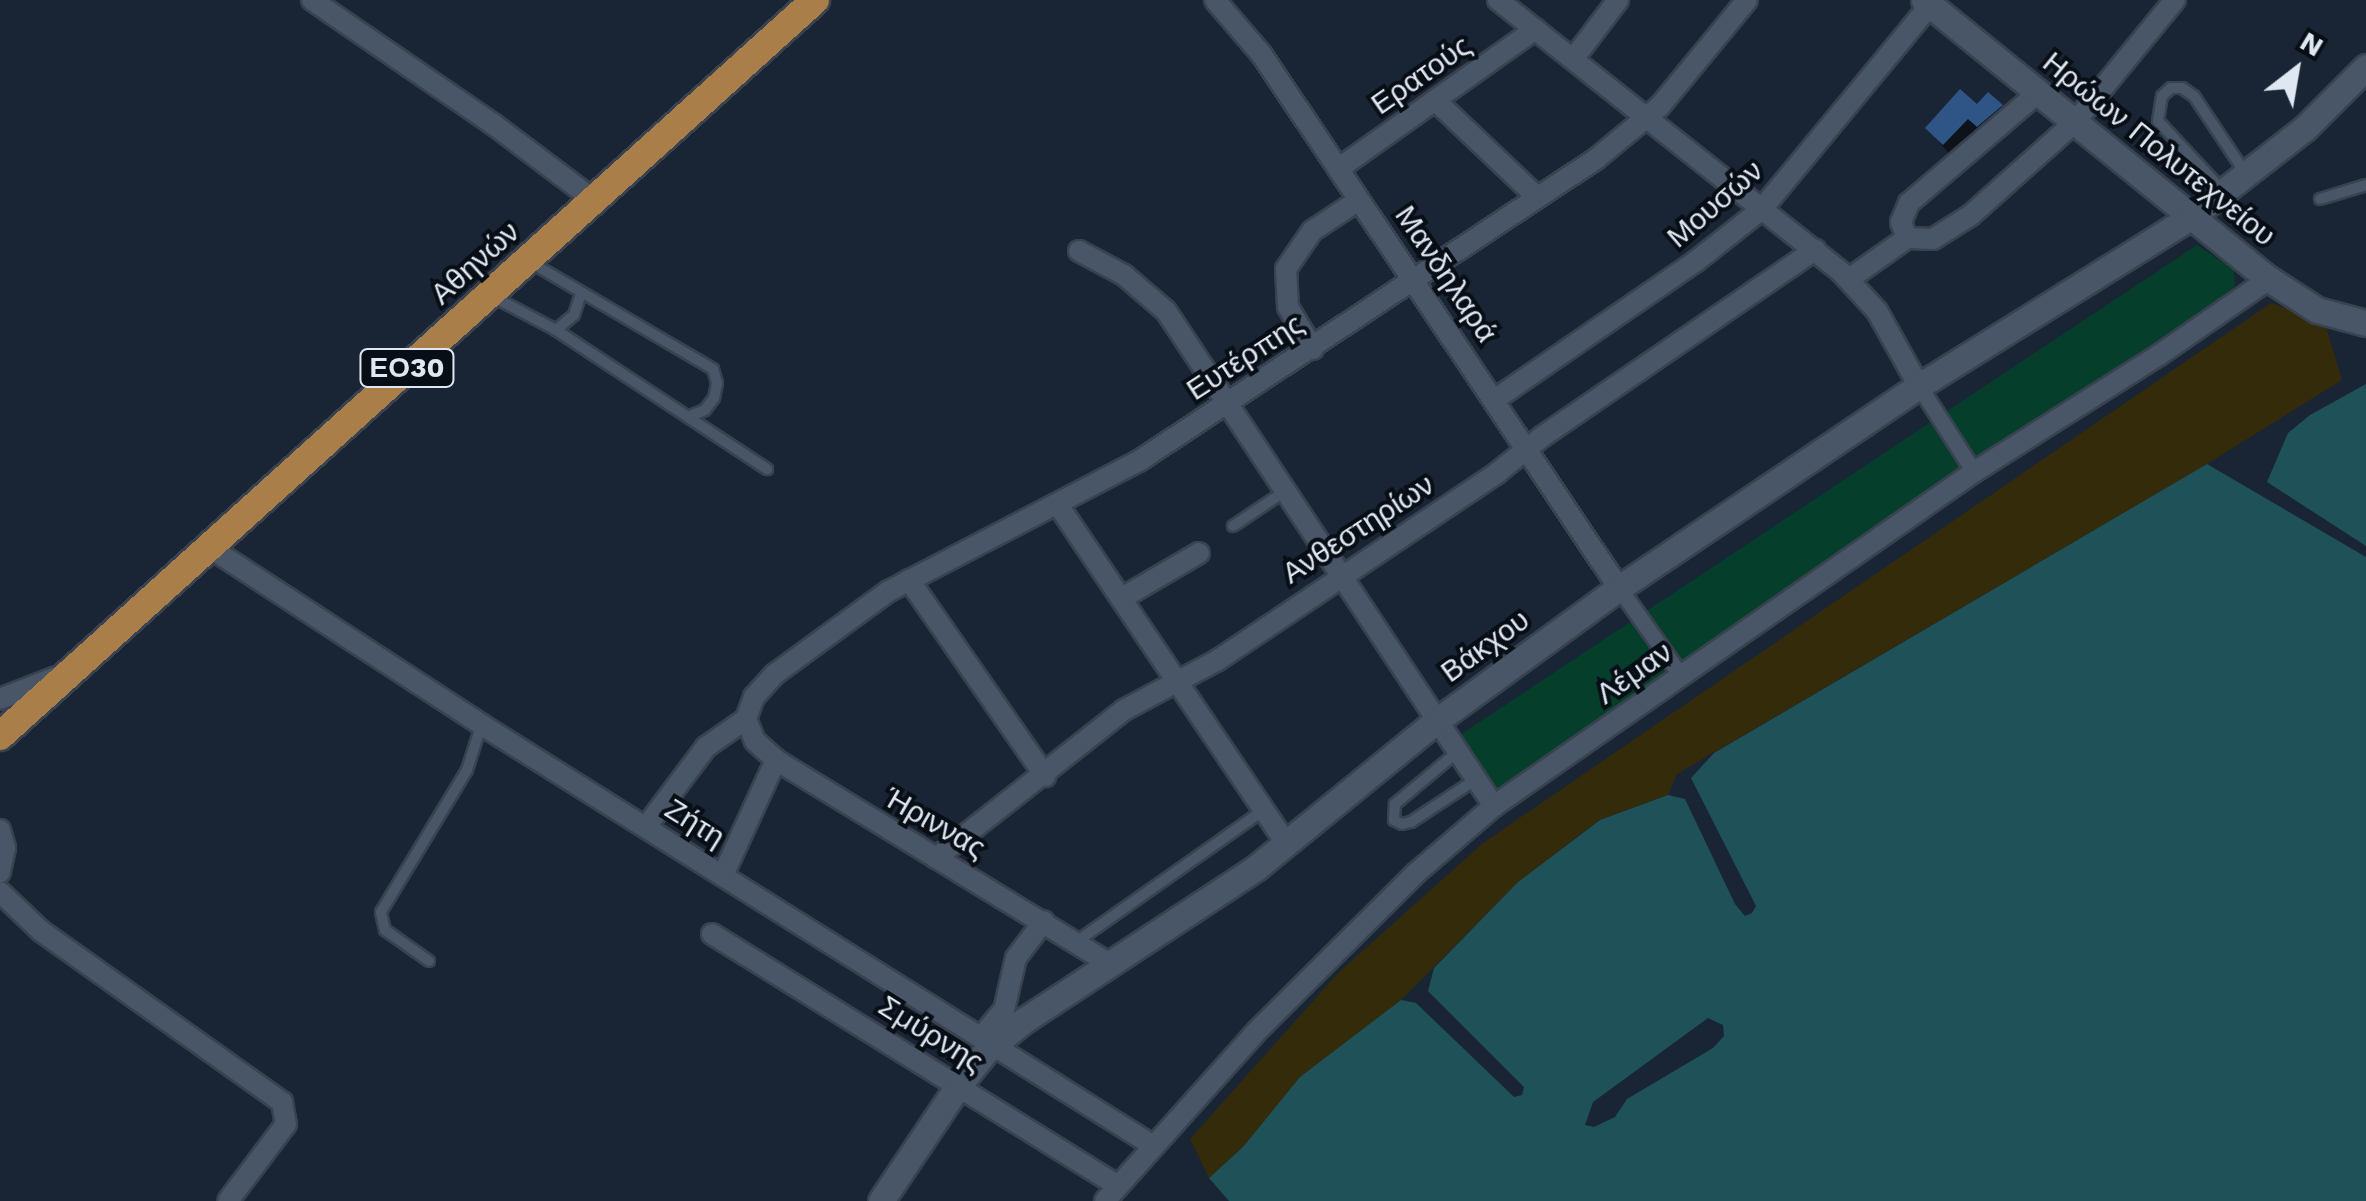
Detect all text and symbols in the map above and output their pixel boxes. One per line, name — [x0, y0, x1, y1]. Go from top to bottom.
north arrow — [2246, 20, 2346, 120]
text: N — [2294, 24, 2329, 63]
street label: Ερατούς — [1364, 28, 1478, 122]
street label: Ηρώων Πολυτεχνείου — [2036, 44, 2282, 254]
street label: Μουσών — [1660, 153, 1770, 255]
street label: Μανδηλαρά — [1387, 199, 1505, 349]
street label: Αθηνών — [423, 214, 527, 312]
street label: Ευτέρπης — [1180, 306, 1310, 408]
road number: ΕΟ30 — [357, 345, 457, 391]
street label: Ανθεστηρίων — [1275, 467, 1441, 591]
street label: Βάκχου — [1434, 602, 1536, 690]
street label: Λέμαν — [1589, 634, 1679, 712]
street label: Ήριννας — [878, 780, 992, 866]
street label: Ζήτη — [659, 791, 731, 855]
street label: Σμύρνης — [872, 988, 990, 1080]

